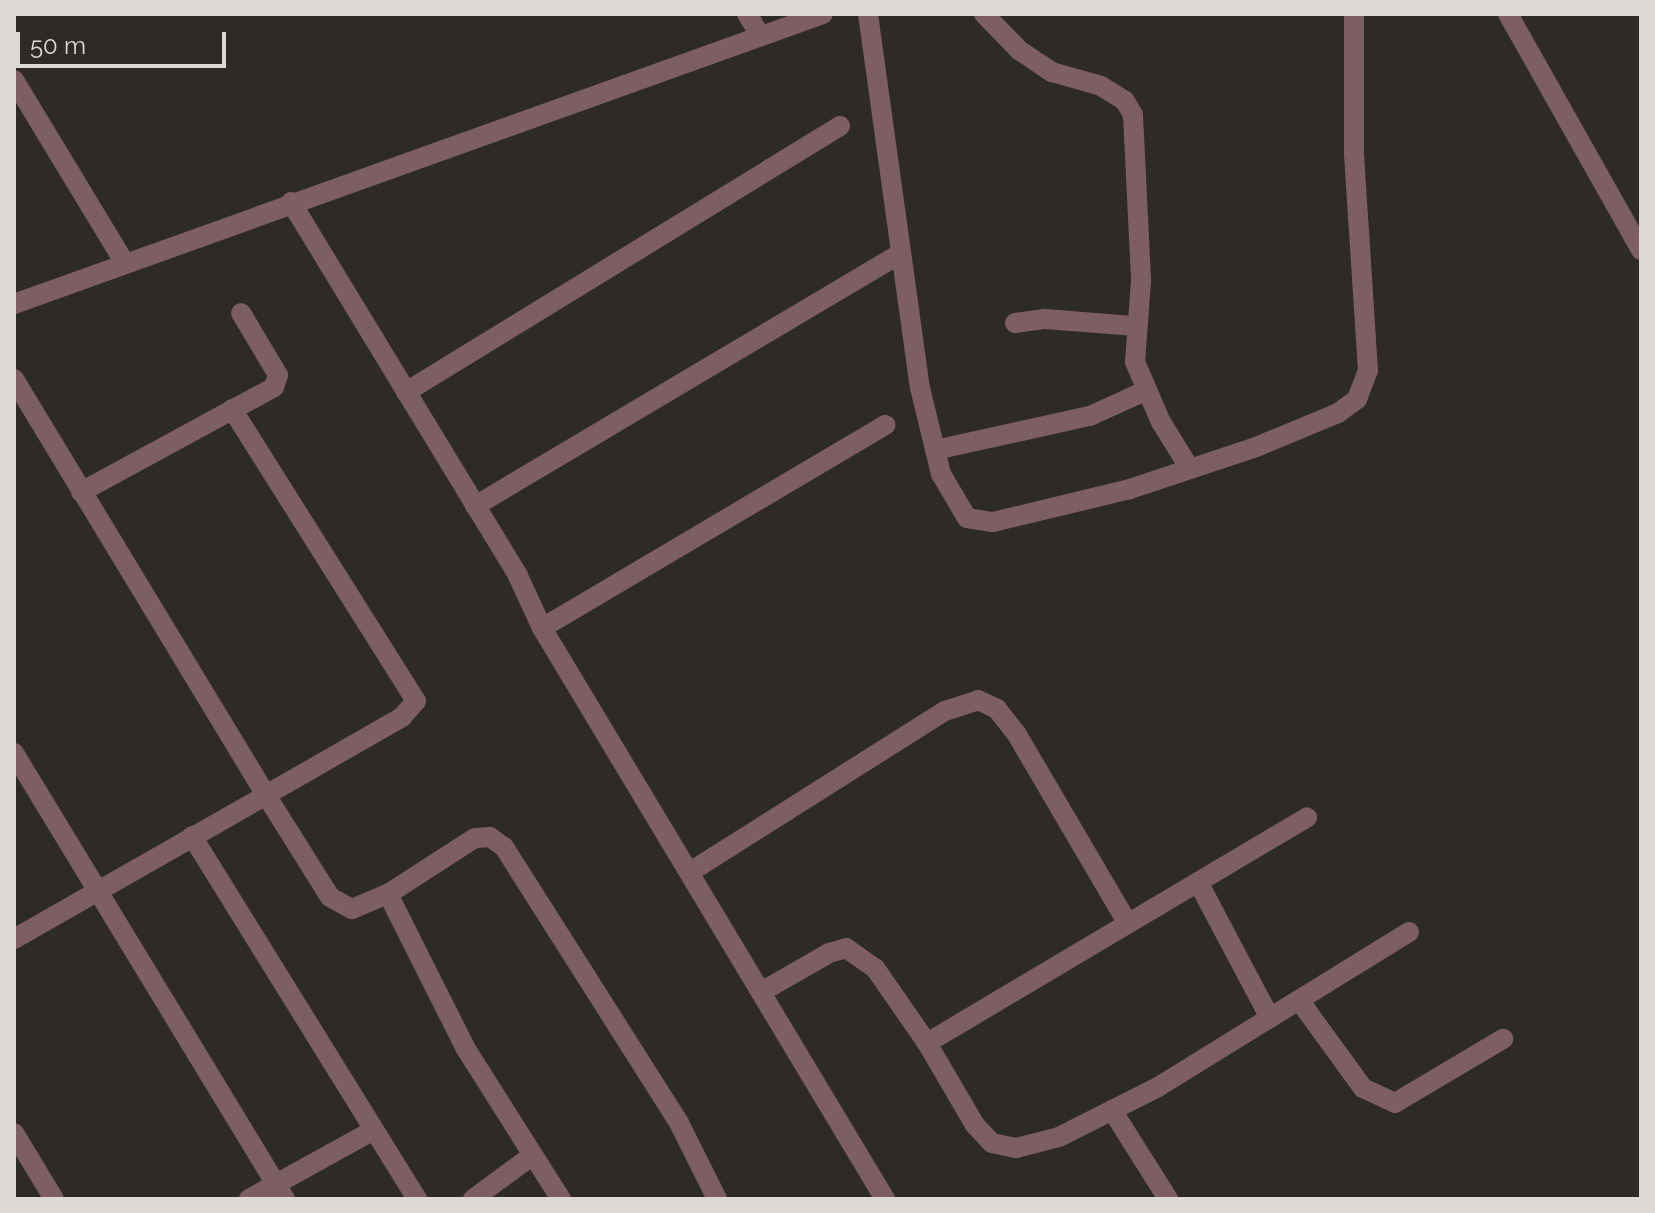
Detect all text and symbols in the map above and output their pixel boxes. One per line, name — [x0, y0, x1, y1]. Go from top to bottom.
scale bar — [20, 16, 230, 66]
text: 50 m — [30, 31, 86, 60]

